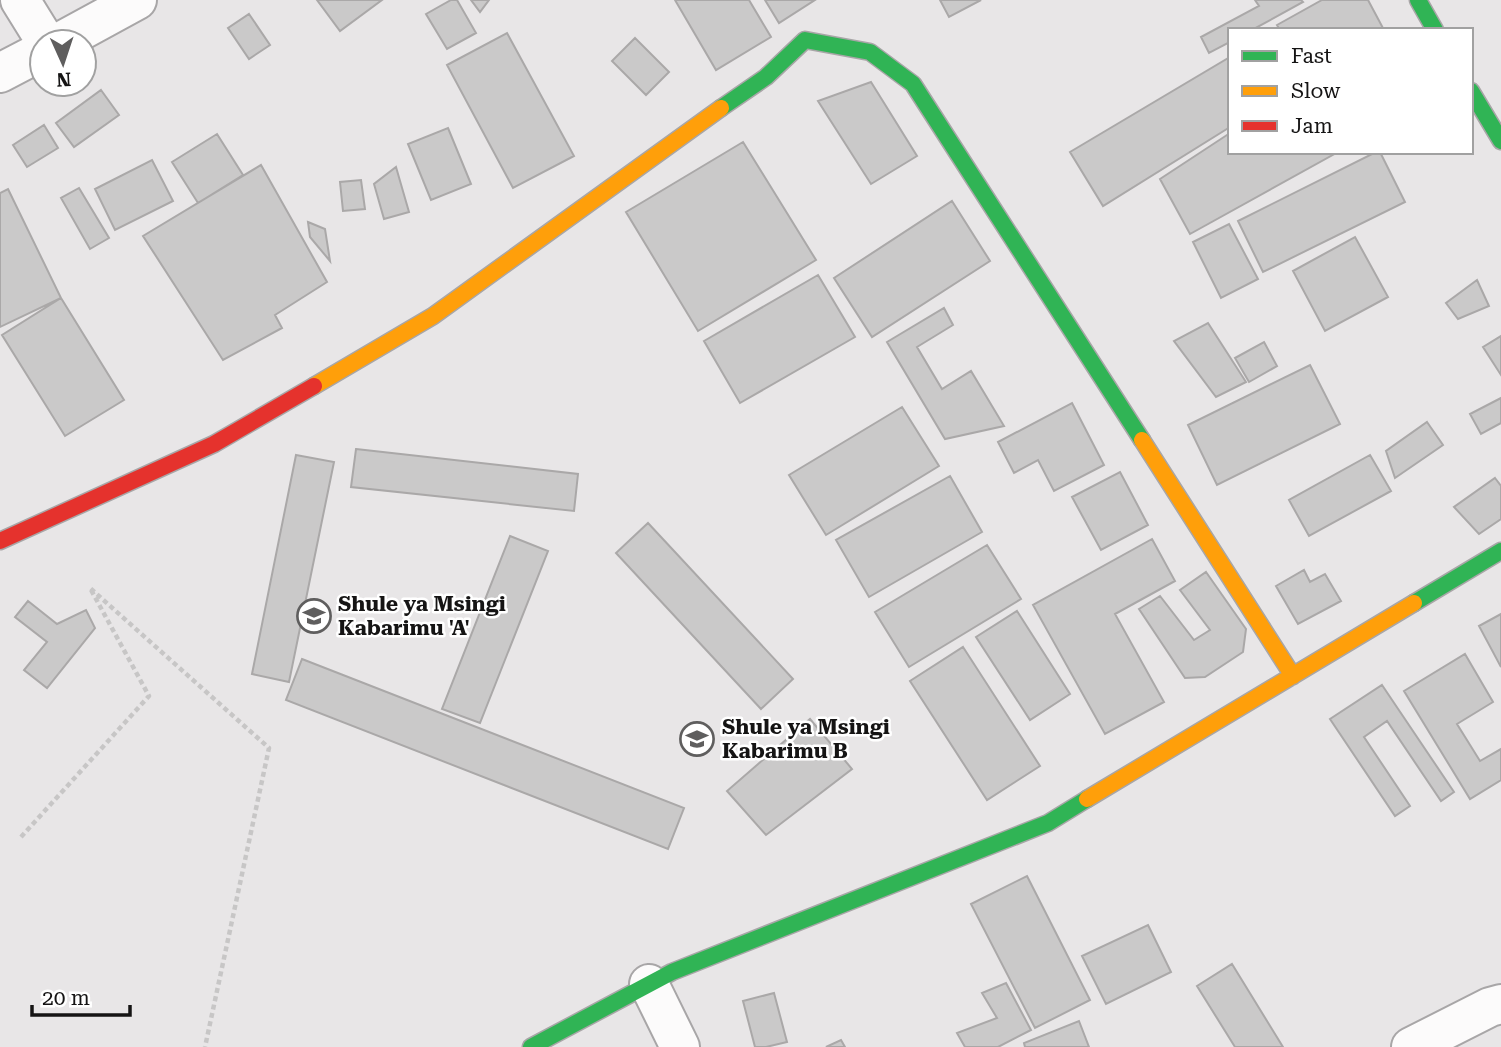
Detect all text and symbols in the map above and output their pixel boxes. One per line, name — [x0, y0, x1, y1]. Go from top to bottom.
north arrow — [28, 28, 98, 98]
legend — [1228, 28, 1473, 154]
text: Fast — [1291, 44, 1332, 68]
text: N — [56, 68, 72, 91]
text: Slow — [1291, 79, 1341, 103]
text: Jam — [1291, 114, 1333, 138]
place label: Shule ya Msingi Kabarimu 'A' — [338, 592, 506, 640]
school or university icon: Shule ya Msingi Kabarimu 'A' — [295, 597, 333, 635]
place label: Shule ya Msingi Kabarimu B — [722, 715, 890, 763]
school or university icon: Shule ya Msingi Kabarimu B — [678, 720, 716, 758]
scale bar — [32, 974, 130, 1018]
text: 20 m — [42, 986, 90, 1010]

